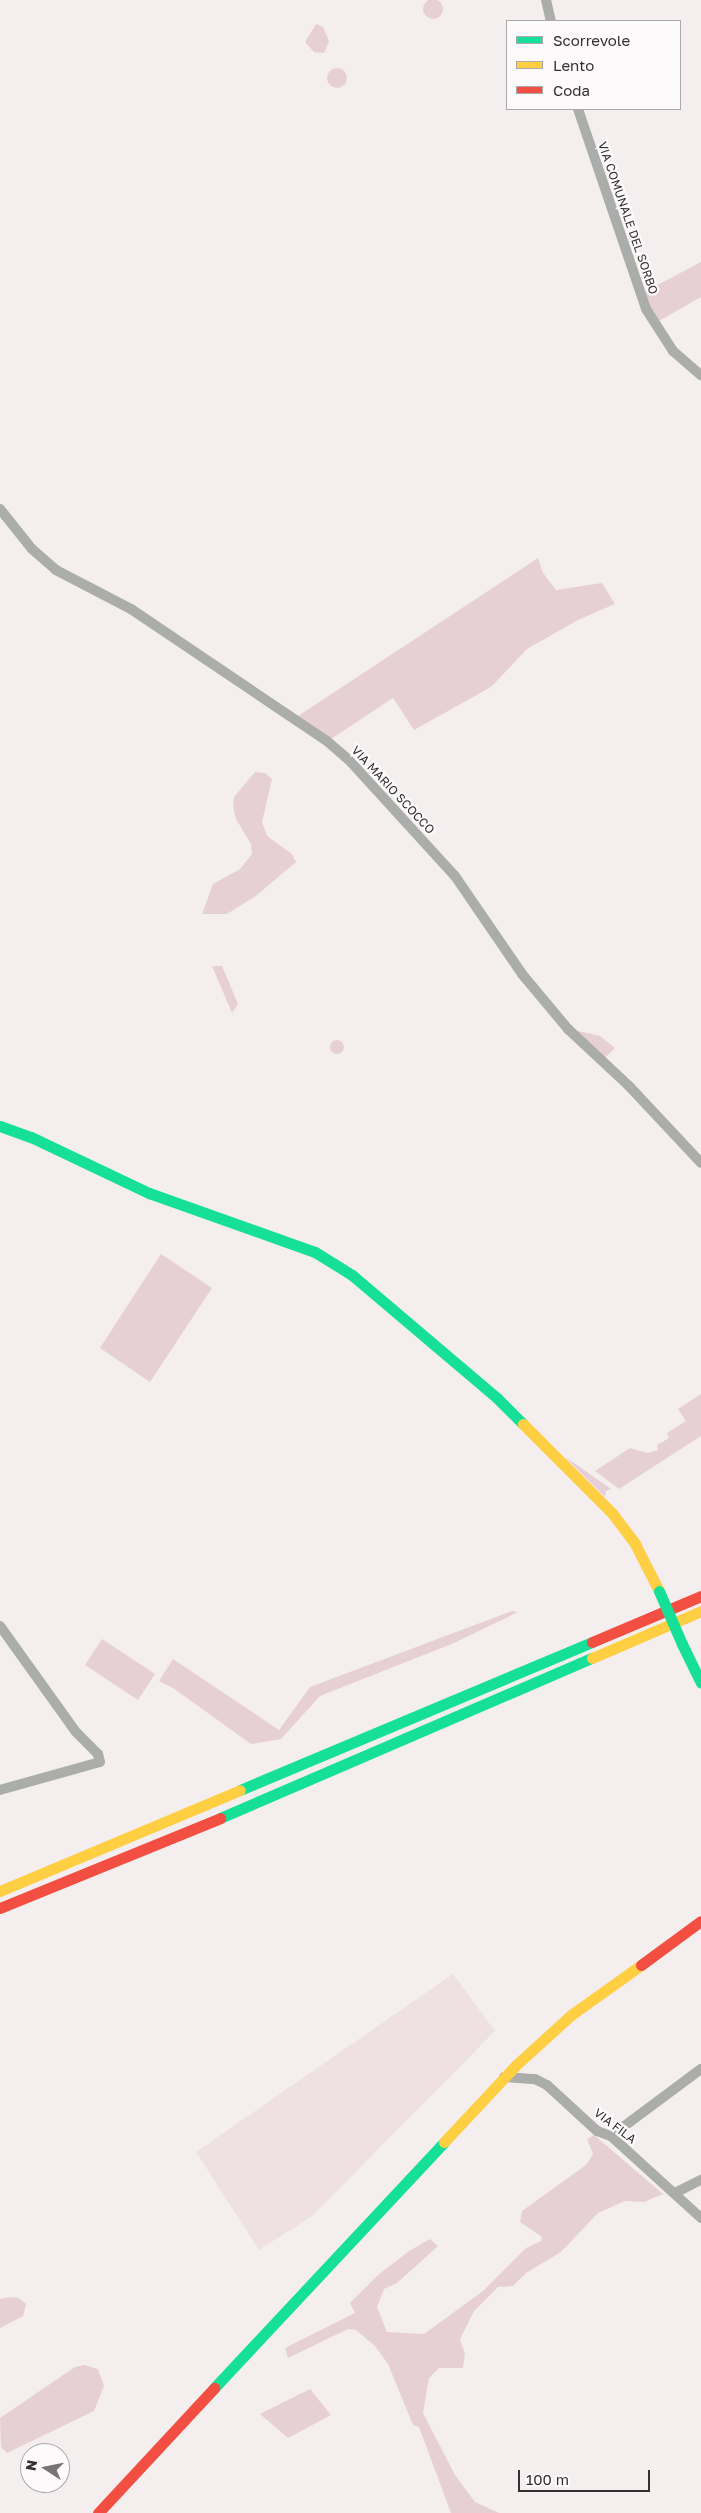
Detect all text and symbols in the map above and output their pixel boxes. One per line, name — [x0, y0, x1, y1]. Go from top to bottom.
legend — [506, 20, 681, 110]
text: Scorrevole — [553, 31, 630, 49]
text: Lento — [553, 56, 594, 74]
text: Coda — [553, 81, 590, 99]
street label: VIA COMUNALE DEL SORBO — [595, 140, 661, 296]
street label: VIA MARIO SCOCCO — [349, 743, 437, 837]
street label: VIA FILA — [591, 2106, 639, 2146]
north arrow — [20, 2443, 70, 2493]
text: N — [21, 2458, 40, 2472]
scale bar — [521, 2460, 654, 2492]
text: 100 m — [526, 2470, 569, 2488]

